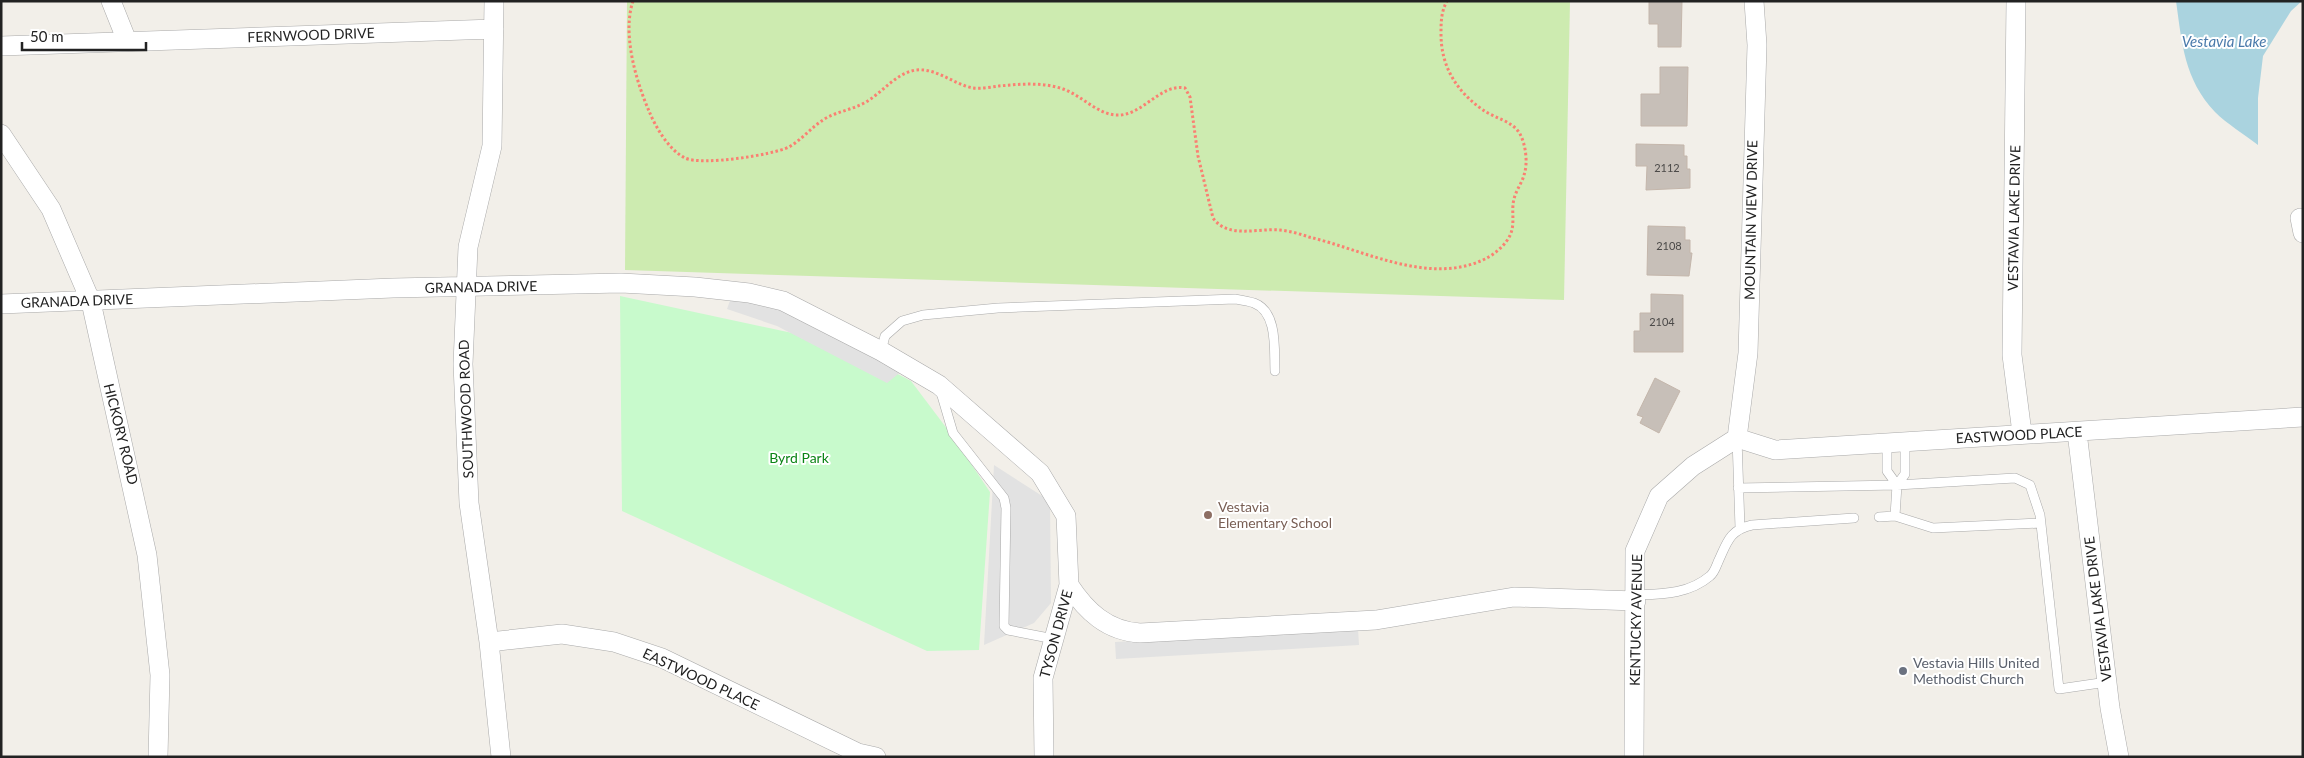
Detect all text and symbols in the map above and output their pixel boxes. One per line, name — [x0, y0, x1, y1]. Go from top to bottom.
scale bar — [22, 20, 146, 52]
street label: FERNWOOD DRIVE — [247, 24, 375, 45]
text: 50 m — [30, 27, 64, 45]
water label: Vestavia Lake — [2182, 32, 2266, 50]
street label: MOUNTAIN VIEW DRIVE — [1741, 140, 1760, 300]
street label: VESTAVIA LAKE DRIVE — [2004, 145, 2023, 291]
house number: 2112 — [1654, 161, 1680, 174]
house number: 2108 — [1656, 239, 1682, 252]
street label: GRANADA DRIVE — [425, 277, 537, 296]
street label: GRANADA DRIVE — [20, 290, 134, 311]
house number: 2104 — [1649, 315, 1675, 328]
street label: SOUTHWOOD ROAD — [455, 339, 476, 479]
street label: HICKORY ROAD — [101, 381, 142, 486]
street label: EASTWOOD PLACE — [1955, 423, 2083, 446]
park label: Byrd Park — [769, 449, 830, 466]
place label: Vestavia Elementary School — [1218, 498, 1332, 531]
marker: Vestavia Elementary School — [1202, 509, 1214, 521]
street label: VESTAVIA LAKE DRIVE — [2080, 536, 2115, 682]
street label: KENTUCKY AVENUE — [1626, 554, 1645, 686]
street label: TYSON DRIVE — [1036, 588, 1075, 680]
street label: EASTWOOD PLACE — [640, 644, 762, 713]
place label: Vestavia Hills United Methodist Church — [1913, 654, 2040, 687]
marker: Vestavia Hills United Methodist Church — [1897, 665, 1909, 677]

